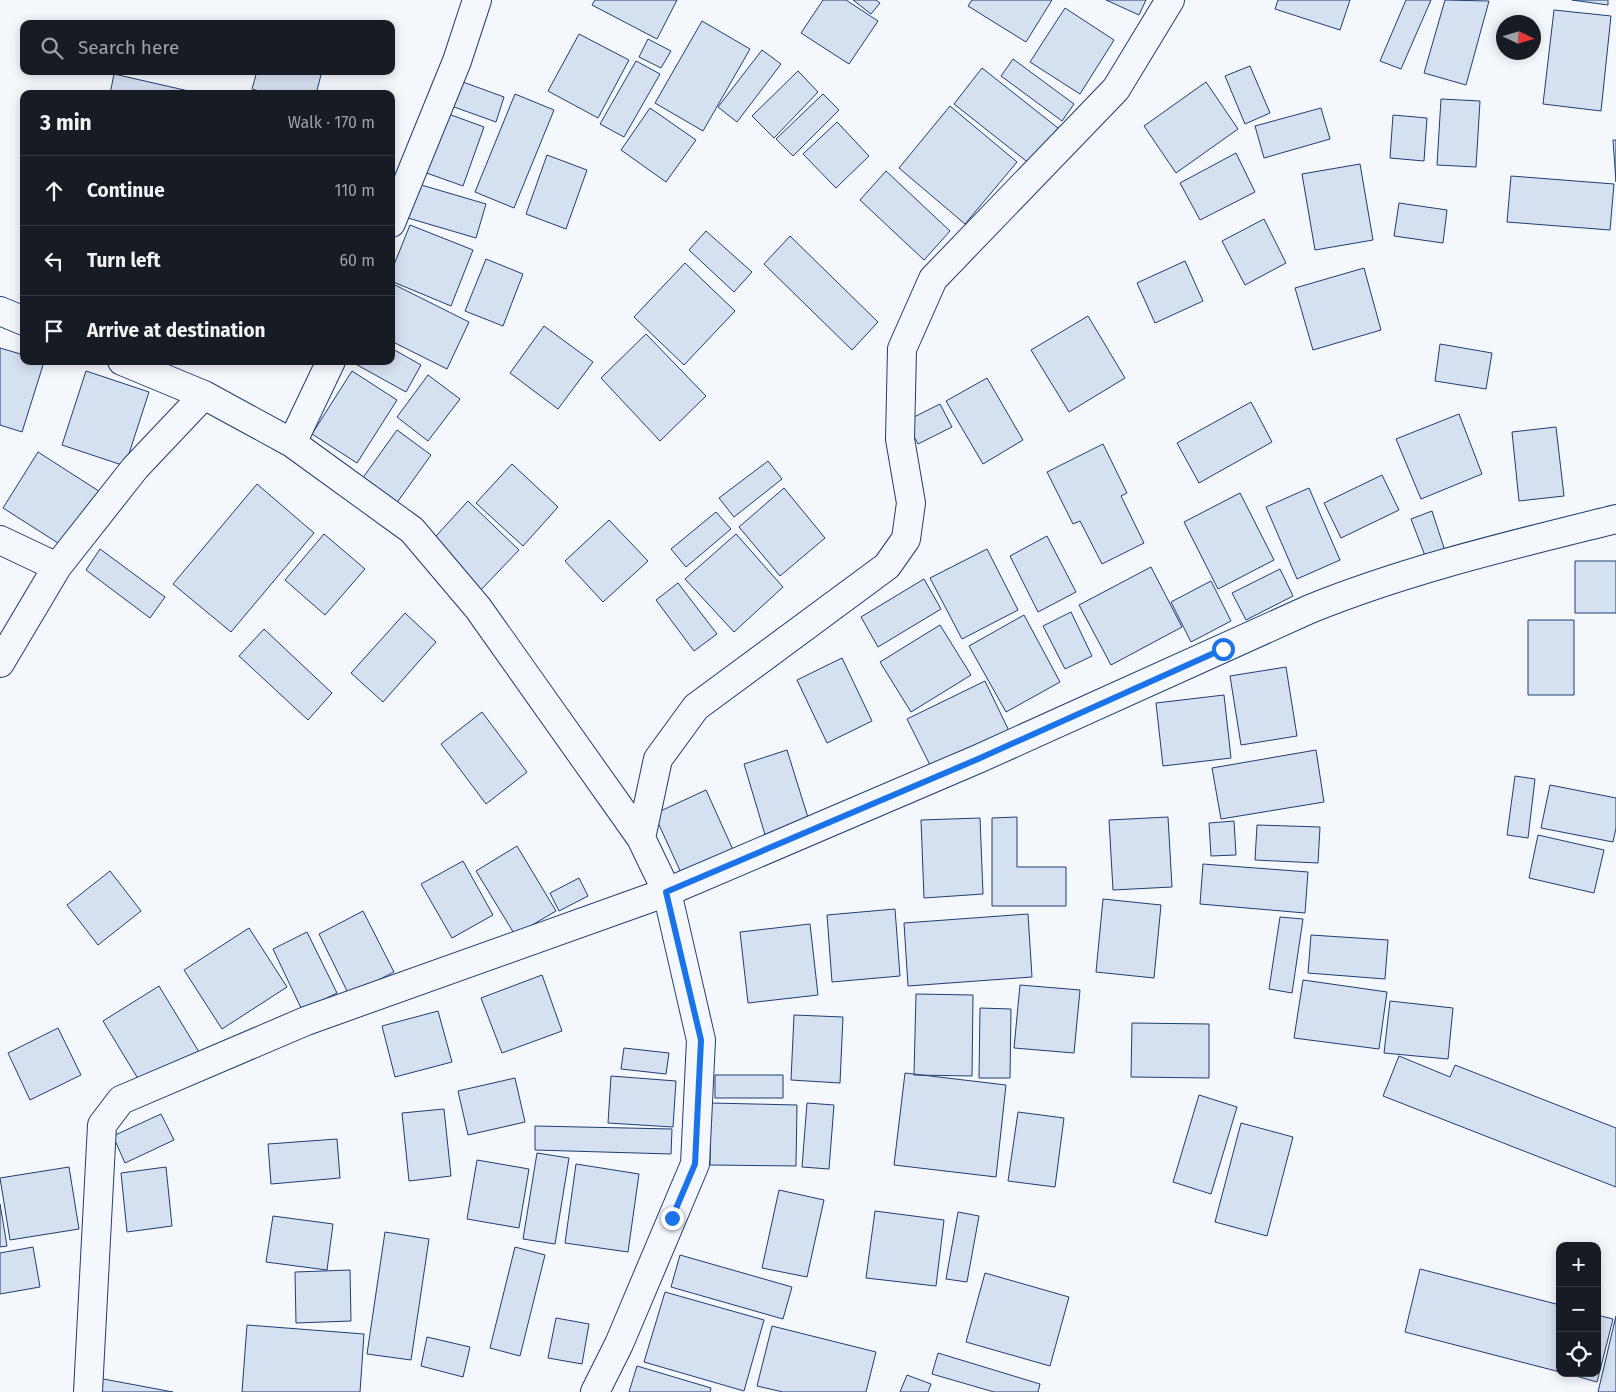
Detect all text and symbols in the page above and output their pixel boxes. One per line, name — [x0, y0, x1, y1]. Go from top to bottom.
north arrow — [1496, 15, 1541, 60]
search box — [20, 20, 395, 75]
icon: search — [38, 34, 66, 62]
text: Search here — [78, 36, 179, 59]
text: 3 min — [40, 110, 92, 136]
text: Walk · 170 m — [288, 113, 375, 132]
icon: ahead — [40, 177, 68, 205]
text: Continue — [87, 179, 165, 202]
text: 110 m — [334, 181, 375, 200]
icon: left — [40, 247, 68, 275]
text: Turn left — [87, 249, 161, 272]
text: 60 m — [340, 251, 375, 270]
icon: arrive — [40, 317, 68, 345]
text: Arrive at destination — [87, 319, 266, 342]
route start — [1212, 638, 1235, 661]
route end — [661, 1207, 684, 1230]
map controls — [1556, 1242, 1601, 1377]
button: + — [1556, 1242, 1601, 1287]
button: − — [1556, 1287, 1601, 1332]
button: locate — [1556, 1332, 1601, 1377]

